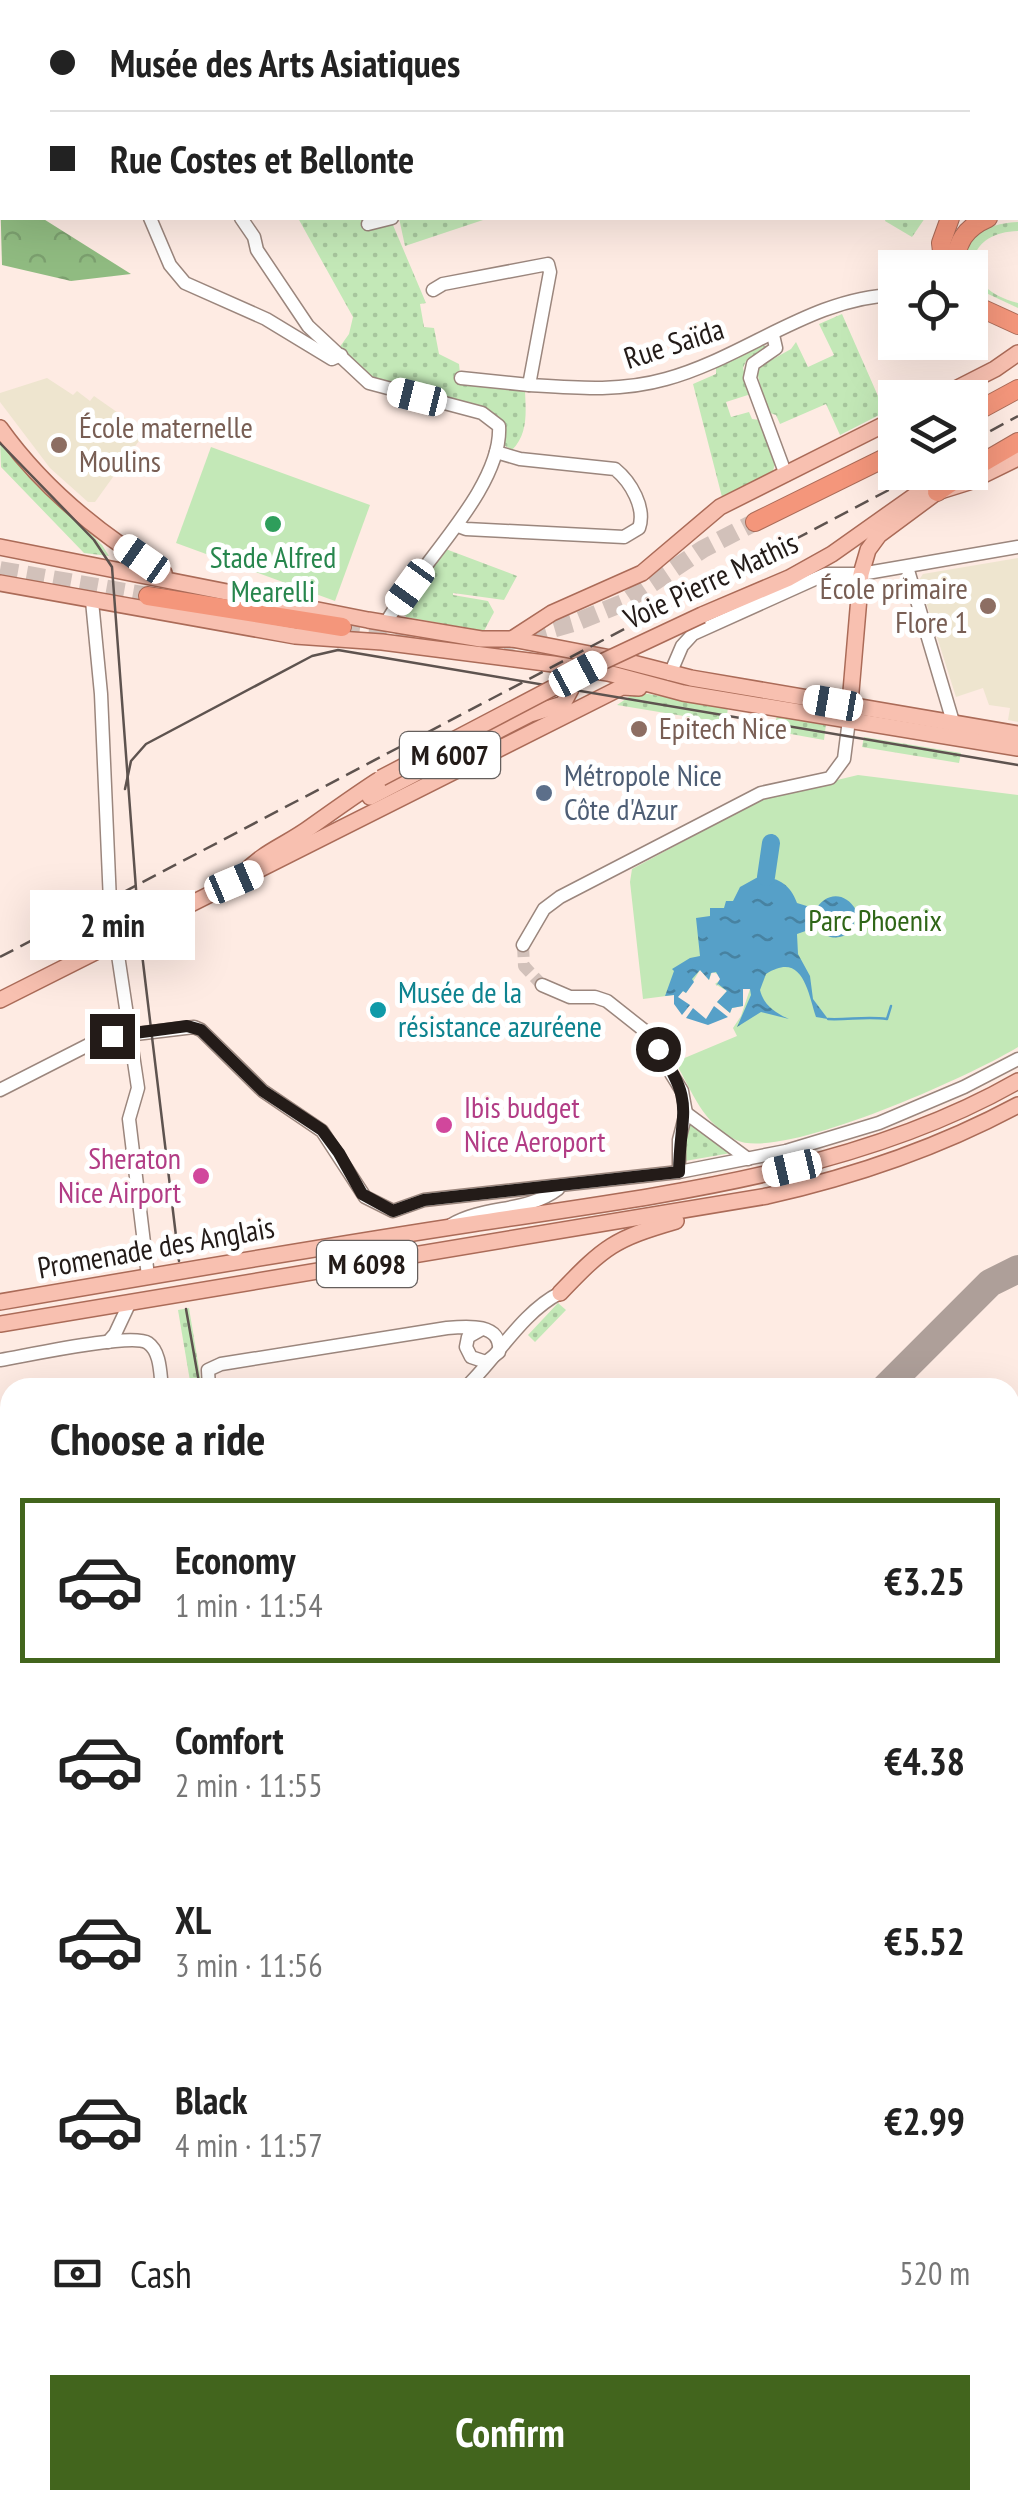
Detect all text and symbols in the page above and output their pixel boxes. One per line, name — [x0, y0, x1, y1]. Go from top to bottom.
text: Musée des Arts Asiatiques — [110, 38, 460, 87]
text: Rue Costes et Bellonte — [110, 134, 414, 183]
map controls — [878, 250, 988, 490]
button: locate — [878, 250, 988, 360]
street label: Rue Saïda — [619, 308, 728, 377]
car — [384, 375, 450, 419]
button: layers — [878, 380, 988, 490]
place label: École maternelle Moulins — [79, 407, 253, 480]
marker: École maternelle Moulins — [48, 434, 70, 456]
marker: Stade Alfred Mearelli — [262, 513, 284, 535]
street label: Voie Pierre Mathis — [616, 522, 804, 637]
car — [109, 530, 175, 588]
place label: Stade Alfred Mearelli — [210, 537, 336, 610]
car — [380, 554, 440, 620]
place label: École primaire Flore 1 — [820, 568, 968, 641]
marker: École primaire Flore 1 — [977, 595, 999, 617]
car — [544, 647, 612, 701]
car — [801, 683, 865, 723]
place label: Epitech Nice — [659, 708, 787, 747]
marker: Epitech Nice — [628, 718, 650, 740]
road number: M 6007 — [400, 732, 500, 778]
place label: Métropole Nice Côte d'Azur — [564, 755, 722, 828]
marker: Métropole Nice Côte d'Azur — [533, 782, 555, 804]
car — [201, 856, 267, 908]
callout: 2 min — [29, 891, 194, 961]
park label: Parc Phoenix — [808, 900, 942, 939]
text: 2 min — [80, 904, 145, 946]
place label: Musée de la résistance azuréene — [398, 972, 602, 1045]
marker: Musée de la résistance azuréene — [367, 999, 389, 1021]
route end — [90, 1014, 135, 1059]
route start — [636, 1027, 681, 1072]
place label: Ibis budget Nice Aeroport — [464, 1087, 606, 1160]
marker: Ibis budget Nice Aeroport — [433, 1114, 455, 1136]
place label: Sheraton Nice Airport — [58, 1138, 182, 1211]
car — [759, 1147, 825, 1189]
marker: Sheraton Nice Airport — [190, 1165, 212, 1187]
street label: Promenade des Anglais — [34, 1207, 277, 1287]
road number: M 6098 — [317, 1241, 417, 1287]
text: Choose a ride — [50, 1409, 265, 1467]
text: Economy — [175, 1535, 295, 1584]
icon: car — [55, 1536, 145, 1626]
text: €3.25 — [884, 1556, 965, 1605]
text: 1 min · 11:54 — [175, 1584, 323, 1626]
text: Comfort — [175, 1715, 284, 1764]
icon: car — [55, 1716, 145, 1806]
text: €4.38 — [884, 1736, 965, 1785]
text: 2 min · 11:55 — [175, 1764, 323, 1806]
text: XL — [175, 1895, 211, 1944]
icon: car — [55, 1896, 145, 1986]
text: €5.52 — [884, 1916, 965, 1965]
text: 3 min · 11:56 — [175, 1944, 323, 1986]
text: Black — [175, 2075, 248, 2124]
icon: car — [55, 2076, 145, 2166]
text: €2.99 — [884, 2096, 965, 2145]
text: 4 min · 11:57 — [175, 2124, 323, 2166]
icon: cash — [50, 2246, 105, 2301]
text: Cash — [130, 2249, 192, 2298]
text: 520 m — [899, 2252, 970, 2294]
button: Confirm — [50, 2375, 970, 2490]

